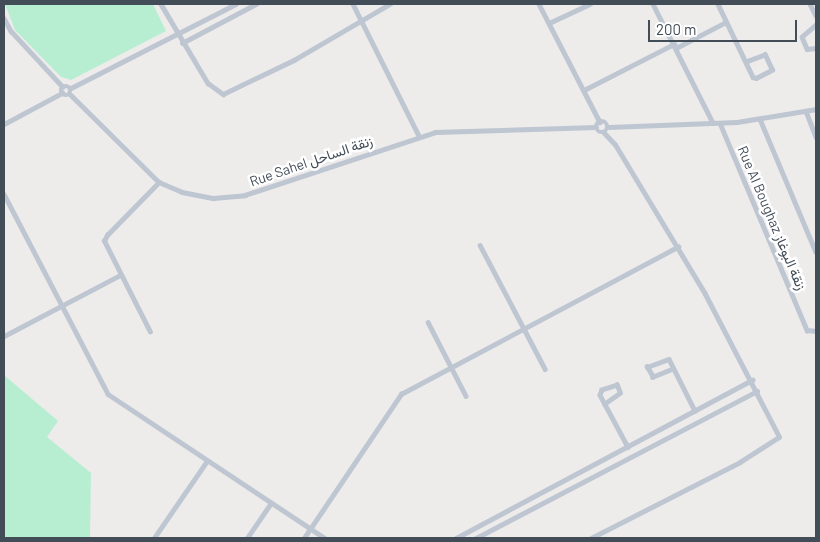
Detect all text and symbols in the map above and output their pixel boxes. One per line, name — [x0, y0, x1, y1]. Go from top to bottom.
scale bar — [650, 10, 799, 42]
text: 200 m — [656, 20, 696, 38]
street label: Rue Sahel زنقة الساحل — [247, 132, 375, 190]
street label: Rue Al Boughaz زنقة البوغاز — [734, 143, 810, 293]

